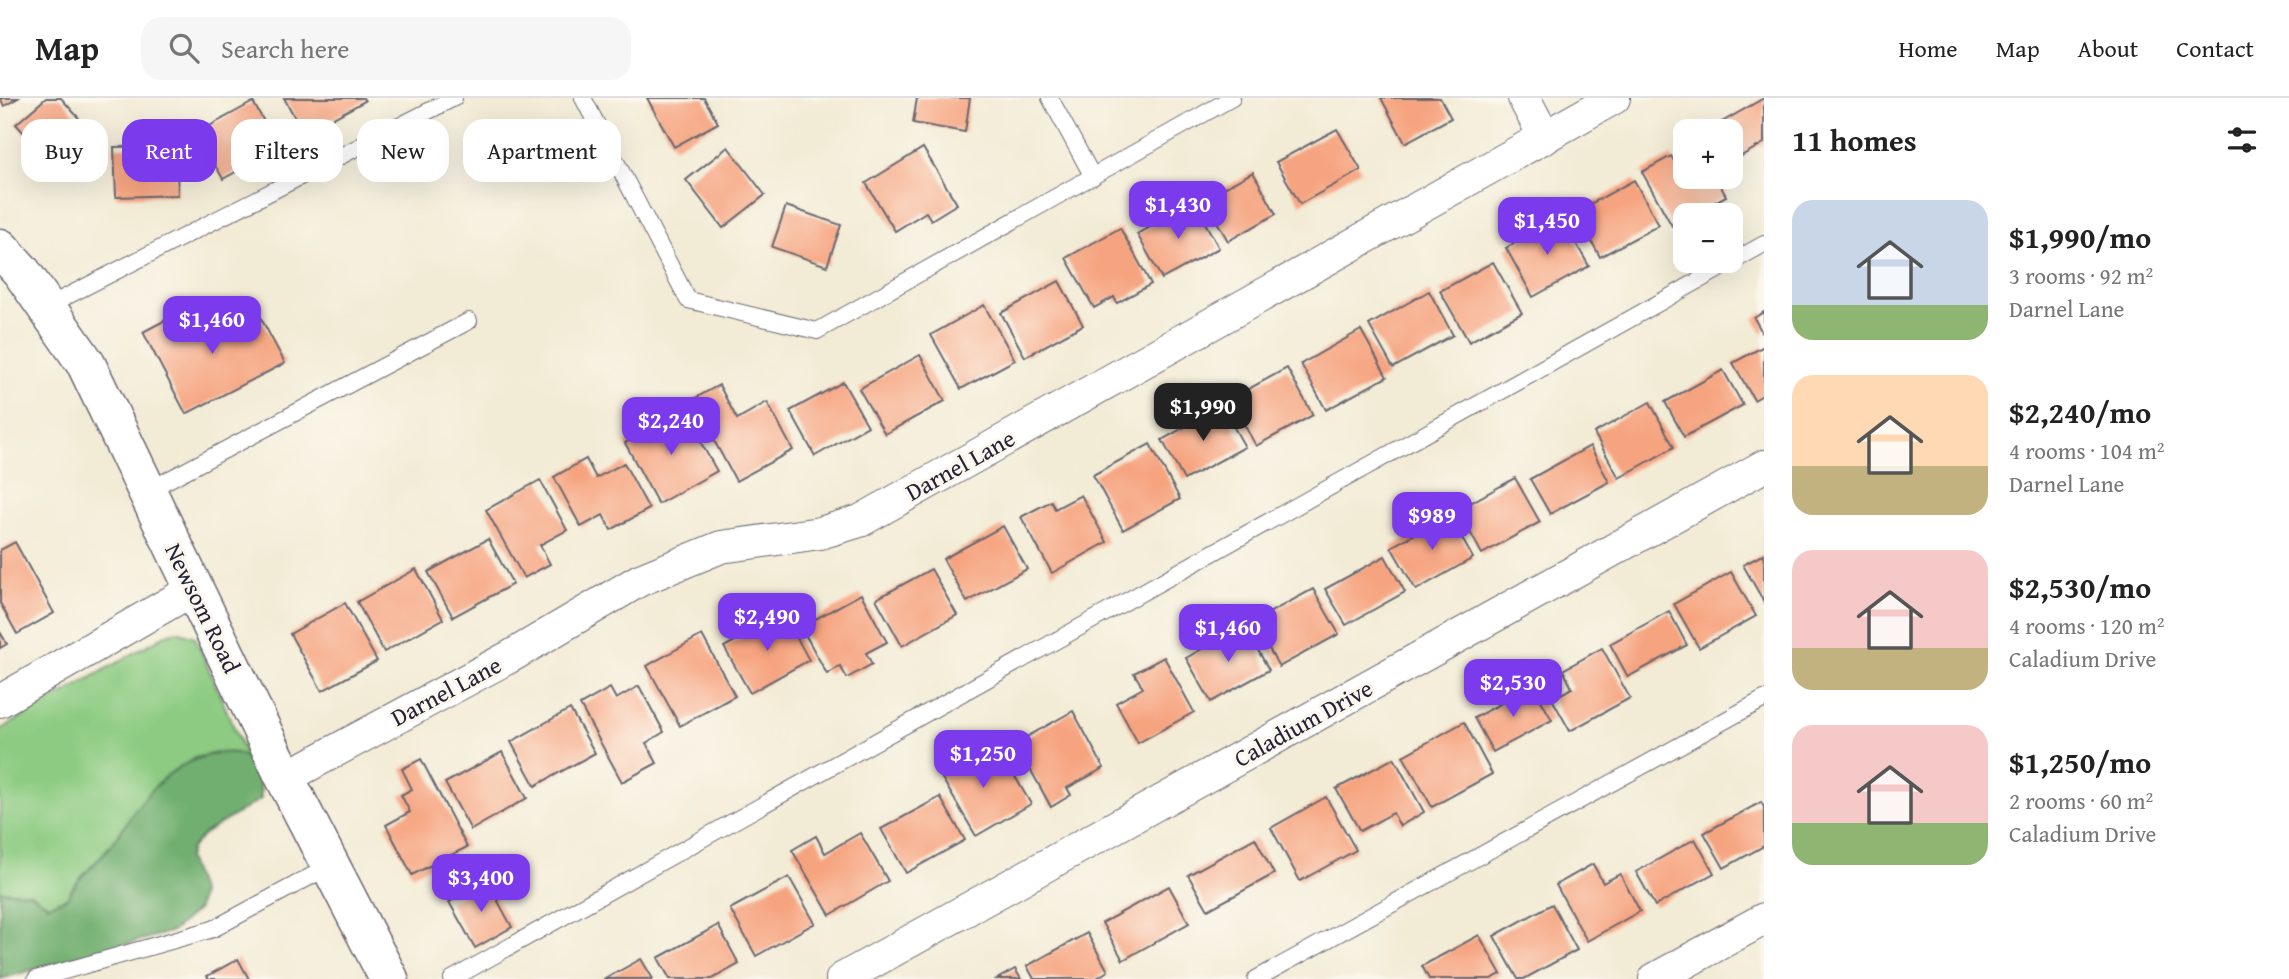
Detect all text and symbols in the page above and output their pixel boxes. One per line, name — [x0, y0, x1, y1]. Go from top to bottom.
search box — [141, 17, 631, 80]
text: Map — [35, 24, 99, 72]
icon: search — [165, 29, 203, 67]
text: Search here — [221, 29, 349, 68]
text: Home — [1899, 31, 1958, 66]
text: Map — [1996, 31, 2040, 66]
text: About — [2078, 31, 2138, 66]
text: Contact — [2176, 31, 2254, 66]
text: 11 homes — [1792, 118, 1917, 162]
chip: Buy — [21, 119, 108, 182]
chip: Rent — [122, 119, 217, 182]
chip: Filters — [231, 119, 343, 182]
chip: New — [357, 119, 449, 182]
chip: Apartment — [463, 119, 621, 182]
map controls — [1673, 119, 1743, 273]
button: + — [1673, 119, 1743, 189]
icon: filters — [2223, 121, 2261, 159]
pin: $1,430 — [1121, 181, 1235, 241]
text: $1,430 — [1145, 187, 1211, 220]
pin: $1,450 — [1490, 198, 1604, 257]
text: $1,450 — [1514, 203, 1580, 236]
button: − — [1673, 203, 1743, 273]
text: $1,990/mo — [2009, 215, 2151, 259]
icon: home — [1848, 228, 1932, 312]
text: 3 rooms · 92 m² — [2009, 259, 2153, 292]
text: Darnel Lane — [2009, 292, 2124, 325]
pin: $1,460 — [155, 296, 269, 356]
text: $1,460 — [179, 302, 245, 335]
pin: $1,990 — [1146, 384, 1260, 443]
text: $1,990 — [1170, 389, 1236, 422]
text: $2,240/mo — [2009, 390, 2151, 434]
pin: $2,240 — [614, 398, 728, 457]
text: $2,240 — [638, 403, 704, 436]
icon: home — [1848, 403, 1932, 487]
street label: Darnel Lane — [899, 421, 1021, 509]
text: 4 rooms · 104 m² — [2009, 434, 2164, 467]
text: Darnel Lane — [2009, 467, 2124, 500]
pin: $989 — [1391, 492, 1473, 552]
text: $989 — [1408, 498, 1456, 531]
street label: Newsom Road — [156, 537, 250, 679]
text: $2,530/mo — [2009, 565, 2151, 609]
icon: home — [1848, 578, 1932, 662]
pin: $2,490 — [710, 594, 824, 653]
text: $2,490 — [734, 599, 800, 632]
pin: $1,460 — [1171, 604, 1285, 664]
text: 4 rooms · 120 m² — [2009, 609, 2164, 642]
text: $1,460 — [1195, 610, 1261, 643]
text: Caladium Drive — [2009, 642, 2156, 675]
street label: Darnel Lane — [385, 647, 507, 735]
pin: $2,530 — [1456, 660, 1570, 719]
text: $2,530 — [1480, 665, 1546, 698]
street label: Caladium Drive — [1227, 670, 1379, 776]
pin: $1,250 — [926, 730, 1040, 790]
text: $1,250 — [950, 736, 1016, 769]
text: $1,250/mo — [2009, 740, 2151, 784]
icon: home — [1848, 753, 1932, 837]
text: 2 rooms · 60 m² — [2009, 784, 2153, 817]
text: Caladium Drive — [2009, 817, 2156, 850]
pin: $3,400 — [424, 854, 538, 914]
text: $3,400 — [448, 860, 514, 893]

